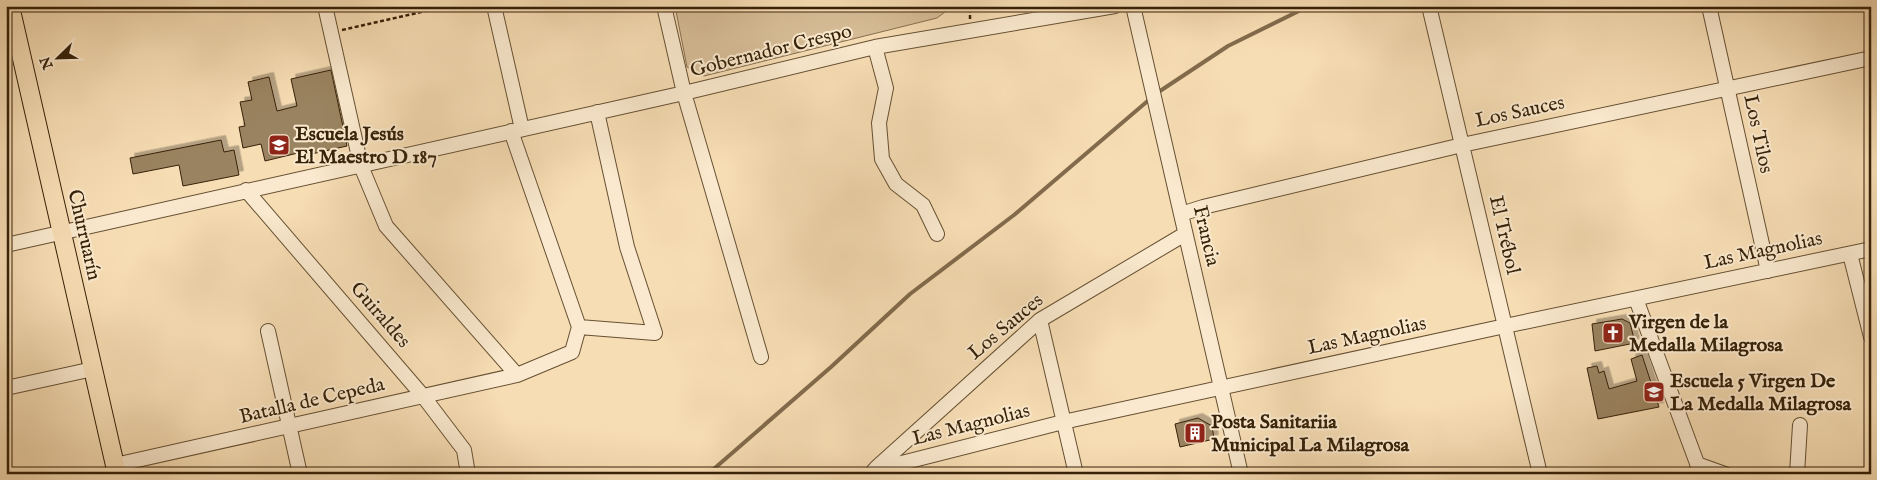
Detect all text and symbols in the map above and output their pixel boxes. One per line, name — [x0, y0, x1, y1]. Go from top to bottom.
street label: Gobernador Crespo — [688, 19, 855, 83]
north arrow — [32, 32, 82, 82]
text: N — [36, 54, 58, 73]
street label: Los Sauces — [1473, 90, 1567, 134]
street label: Los Tilos — [1737, 92, 1779, 176]
place label: Escuela Jesús El Maestro D 187 — [295, 122, 437, 170]
school or university icon: Escuela Jesús El Maestro D 187 — [267, 133, 291, 157]
street label: Churruarín — [61, 187, 107, 283]
street label: El Trébol — [1483, 193, 1525, 277]
street label: Francia — [1187, 203, 1225, 269]
street label: Las Magnolias — [1702, 226, 1824, 276]
street label: Guiraldes — [344, 277, 416, 353]
street label: Los Sauces — [963, 288, 1049, 366]
place label: Virgen de la Medalla Milagrosa — [1628, 310, 1783, 358]
street label: Las Magnolias — [1306, 311, 1428, 361]
church icon: Virgen de la Medalla Milagrosa — [1601, 321, 1625, 345]
place label: Escuela 5 Virgen De La Medalla Milagrosa — [1670, 369, 1852, 417]
street label: Batalla de Cepeda — [237, 372, 387, 430]
school or university icon: Escuela 5 Virgen De La Medalla Milagrosa — [1642, 380, 1666, 404]
street label: Las Magnolias — [910, 398, 1032, 452]
place label: Posta Sanitariia Municipal La Milagrosa — [1211, 410, 1410, 458]
building icon: Posta Sanitariia Municipal La Milagrosa — [1183, 421, 1207, 445]

